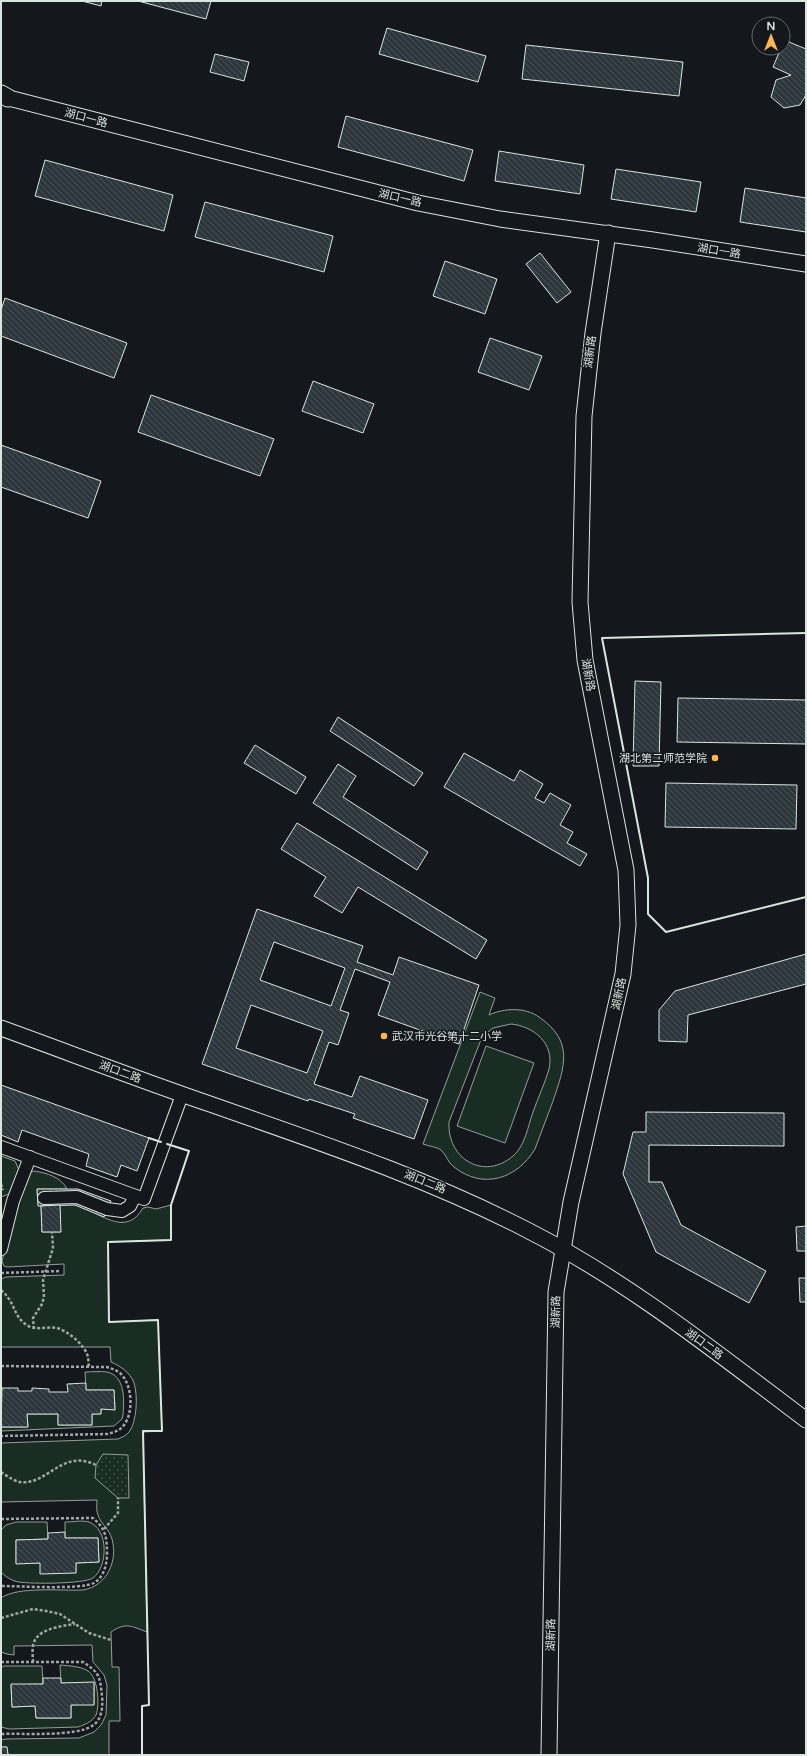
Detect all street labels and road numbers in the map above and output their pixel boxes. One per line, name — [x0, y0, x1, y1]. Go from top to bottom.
street label: 湖口一路 — [63, 106, 109, 130]
street label: 湖口一路 — [377, 187, 423, 209]
street label: 湖口一路 — [696, 241, 742, 261]
street label: 湖新路 — [582, 335, 598, 369]
street label: 湖新路 — [579, 658, 597, 692]
street label: 湖新路 — [609, 977, 629, 1011]
street label: 湖口二路 — [97, 1058, 143, 1086]
street label: 湖口二路 — [402, 1168, 448, 1196]
street label: 湖新路 — [549, 1295, 563, 1329]
street label: 湖口二路 — [682, 1326, 726, 1362]
street label: 湖新路 — [544, 1618, 558, 1652]

